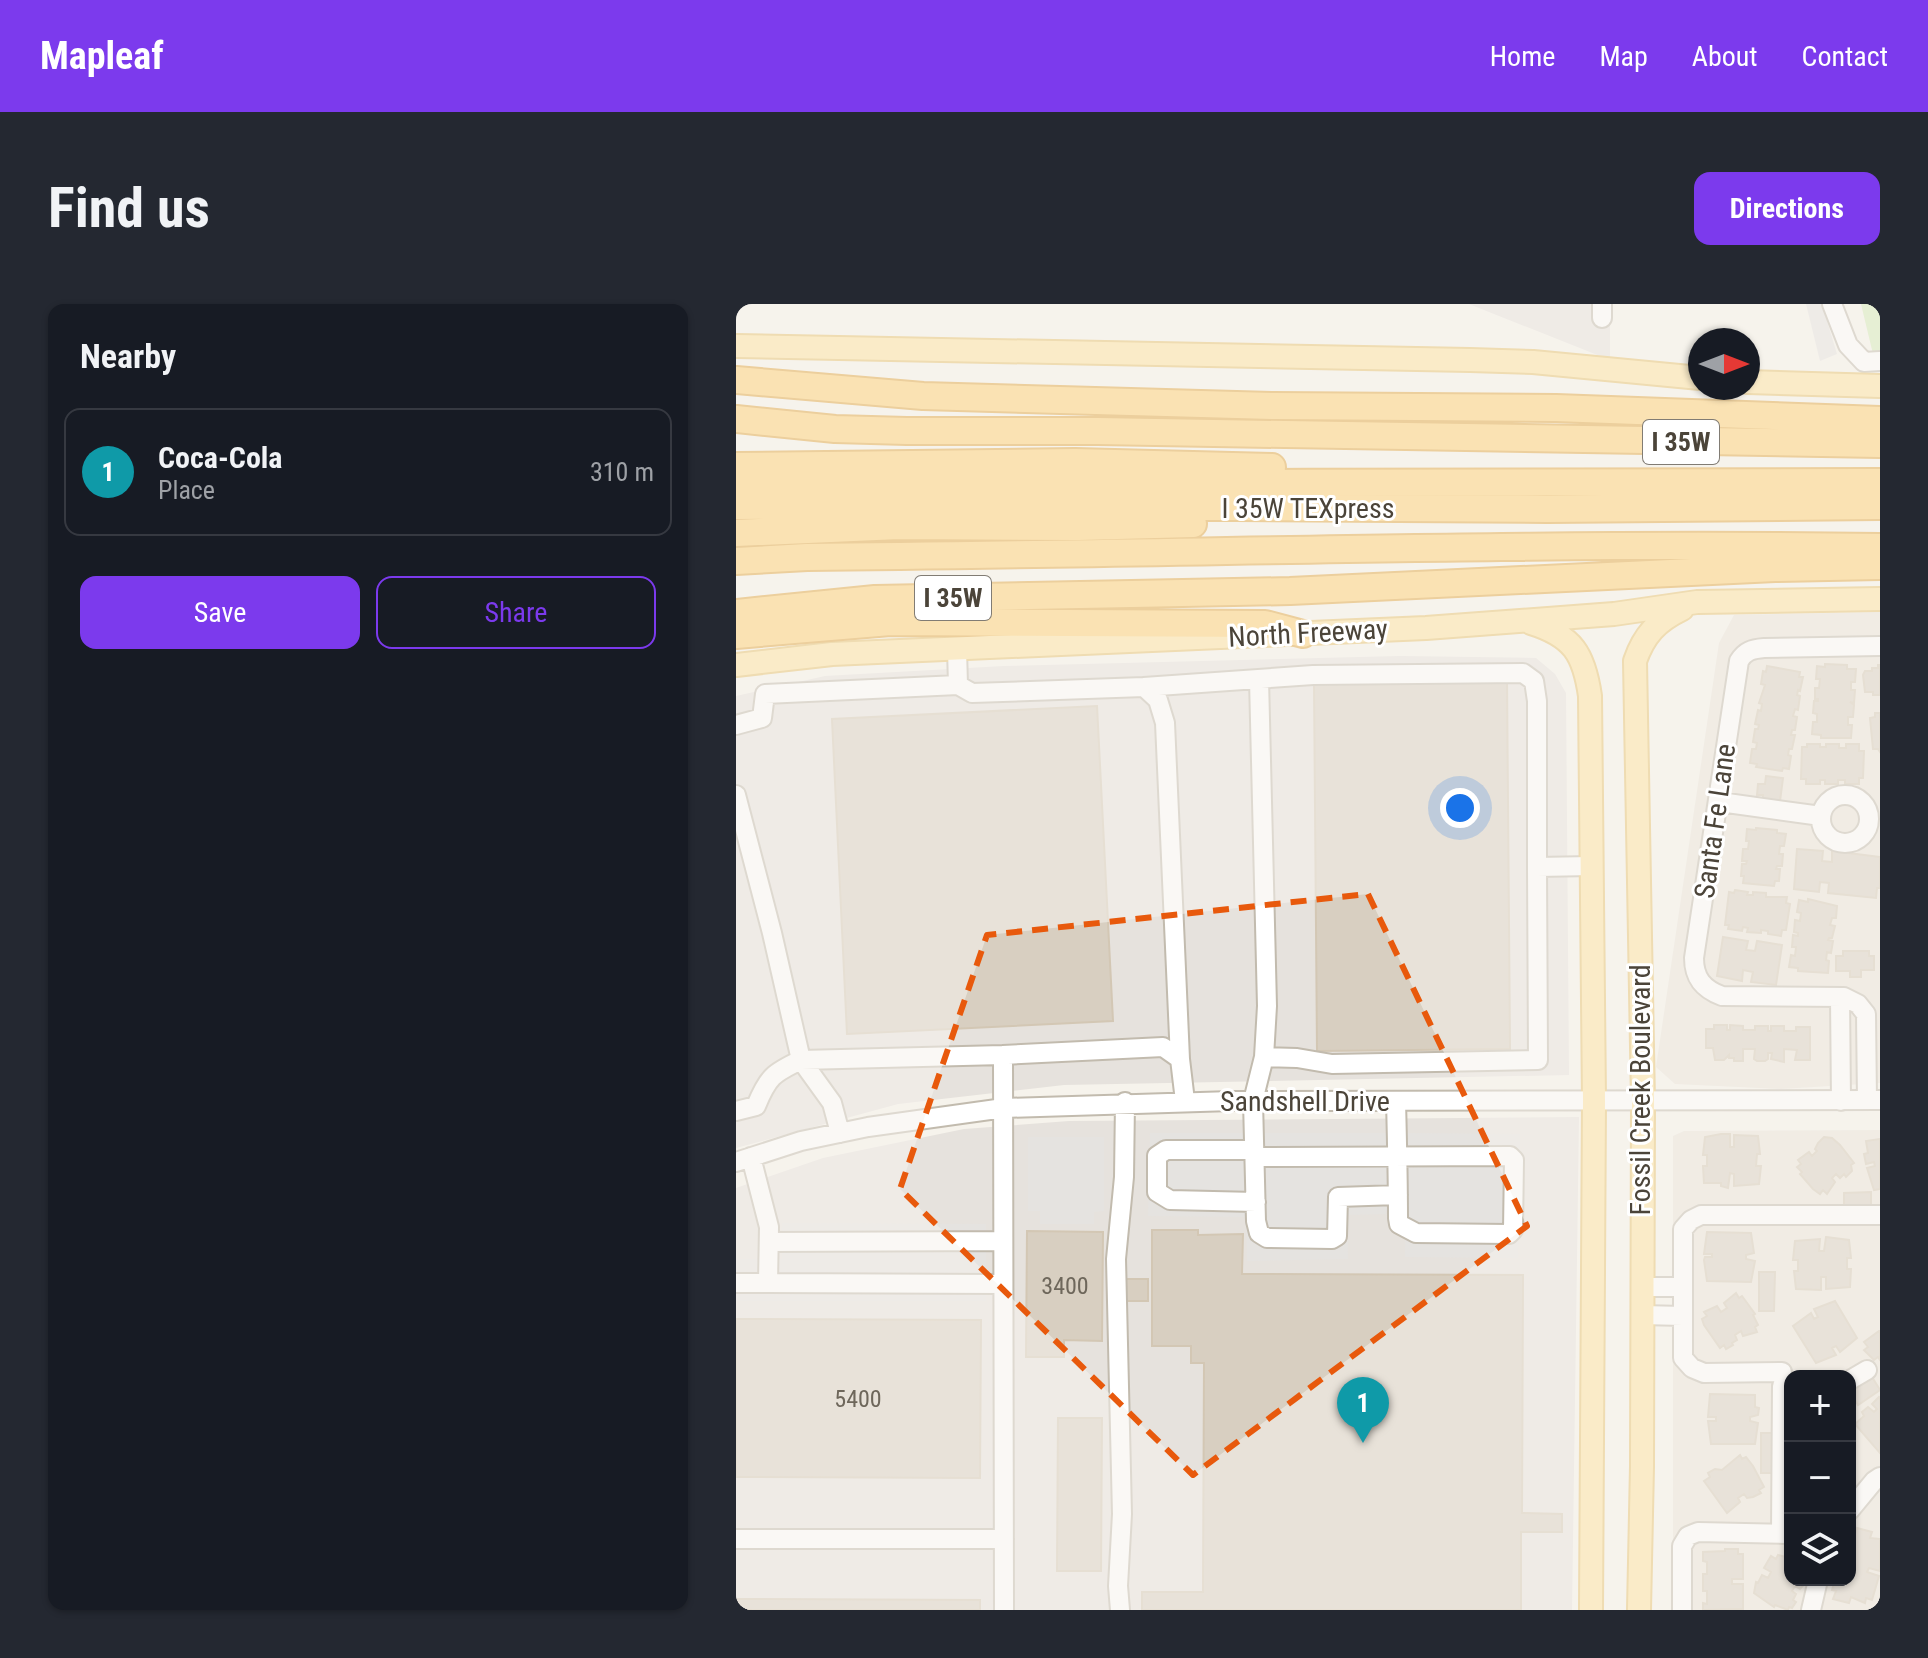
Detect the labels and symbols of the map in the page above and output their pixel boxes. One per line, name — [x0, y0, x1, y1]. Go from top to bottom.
north arrow — [1688, 328, 1760, 400]
road number: I 35W — [1643, 420, 1719, 464]
street label: I 35W TEXpress — [1222, 492, 1394, 525]
road number: I 35W — [915, 576, 991, 620]
street label: North Freeway — [1227, 612, 1389, 654]
street label: Santa Fe Lane — [1688, 742, 1742, 900]
your location — [1440, 788, 1480, 828]
street label: Fossil Creek Boulevard — [1624, 964, 1657, 1216]
street label: Sandshell Drive — [1220, 1085, 1390, 1118]
house number: 3400 — [1041, 1272, 1089, 1300]
pin: 1 — [1337, 1377, 1389, 1443]
house number: 5400 — [834, 1385, 882, 1413]

